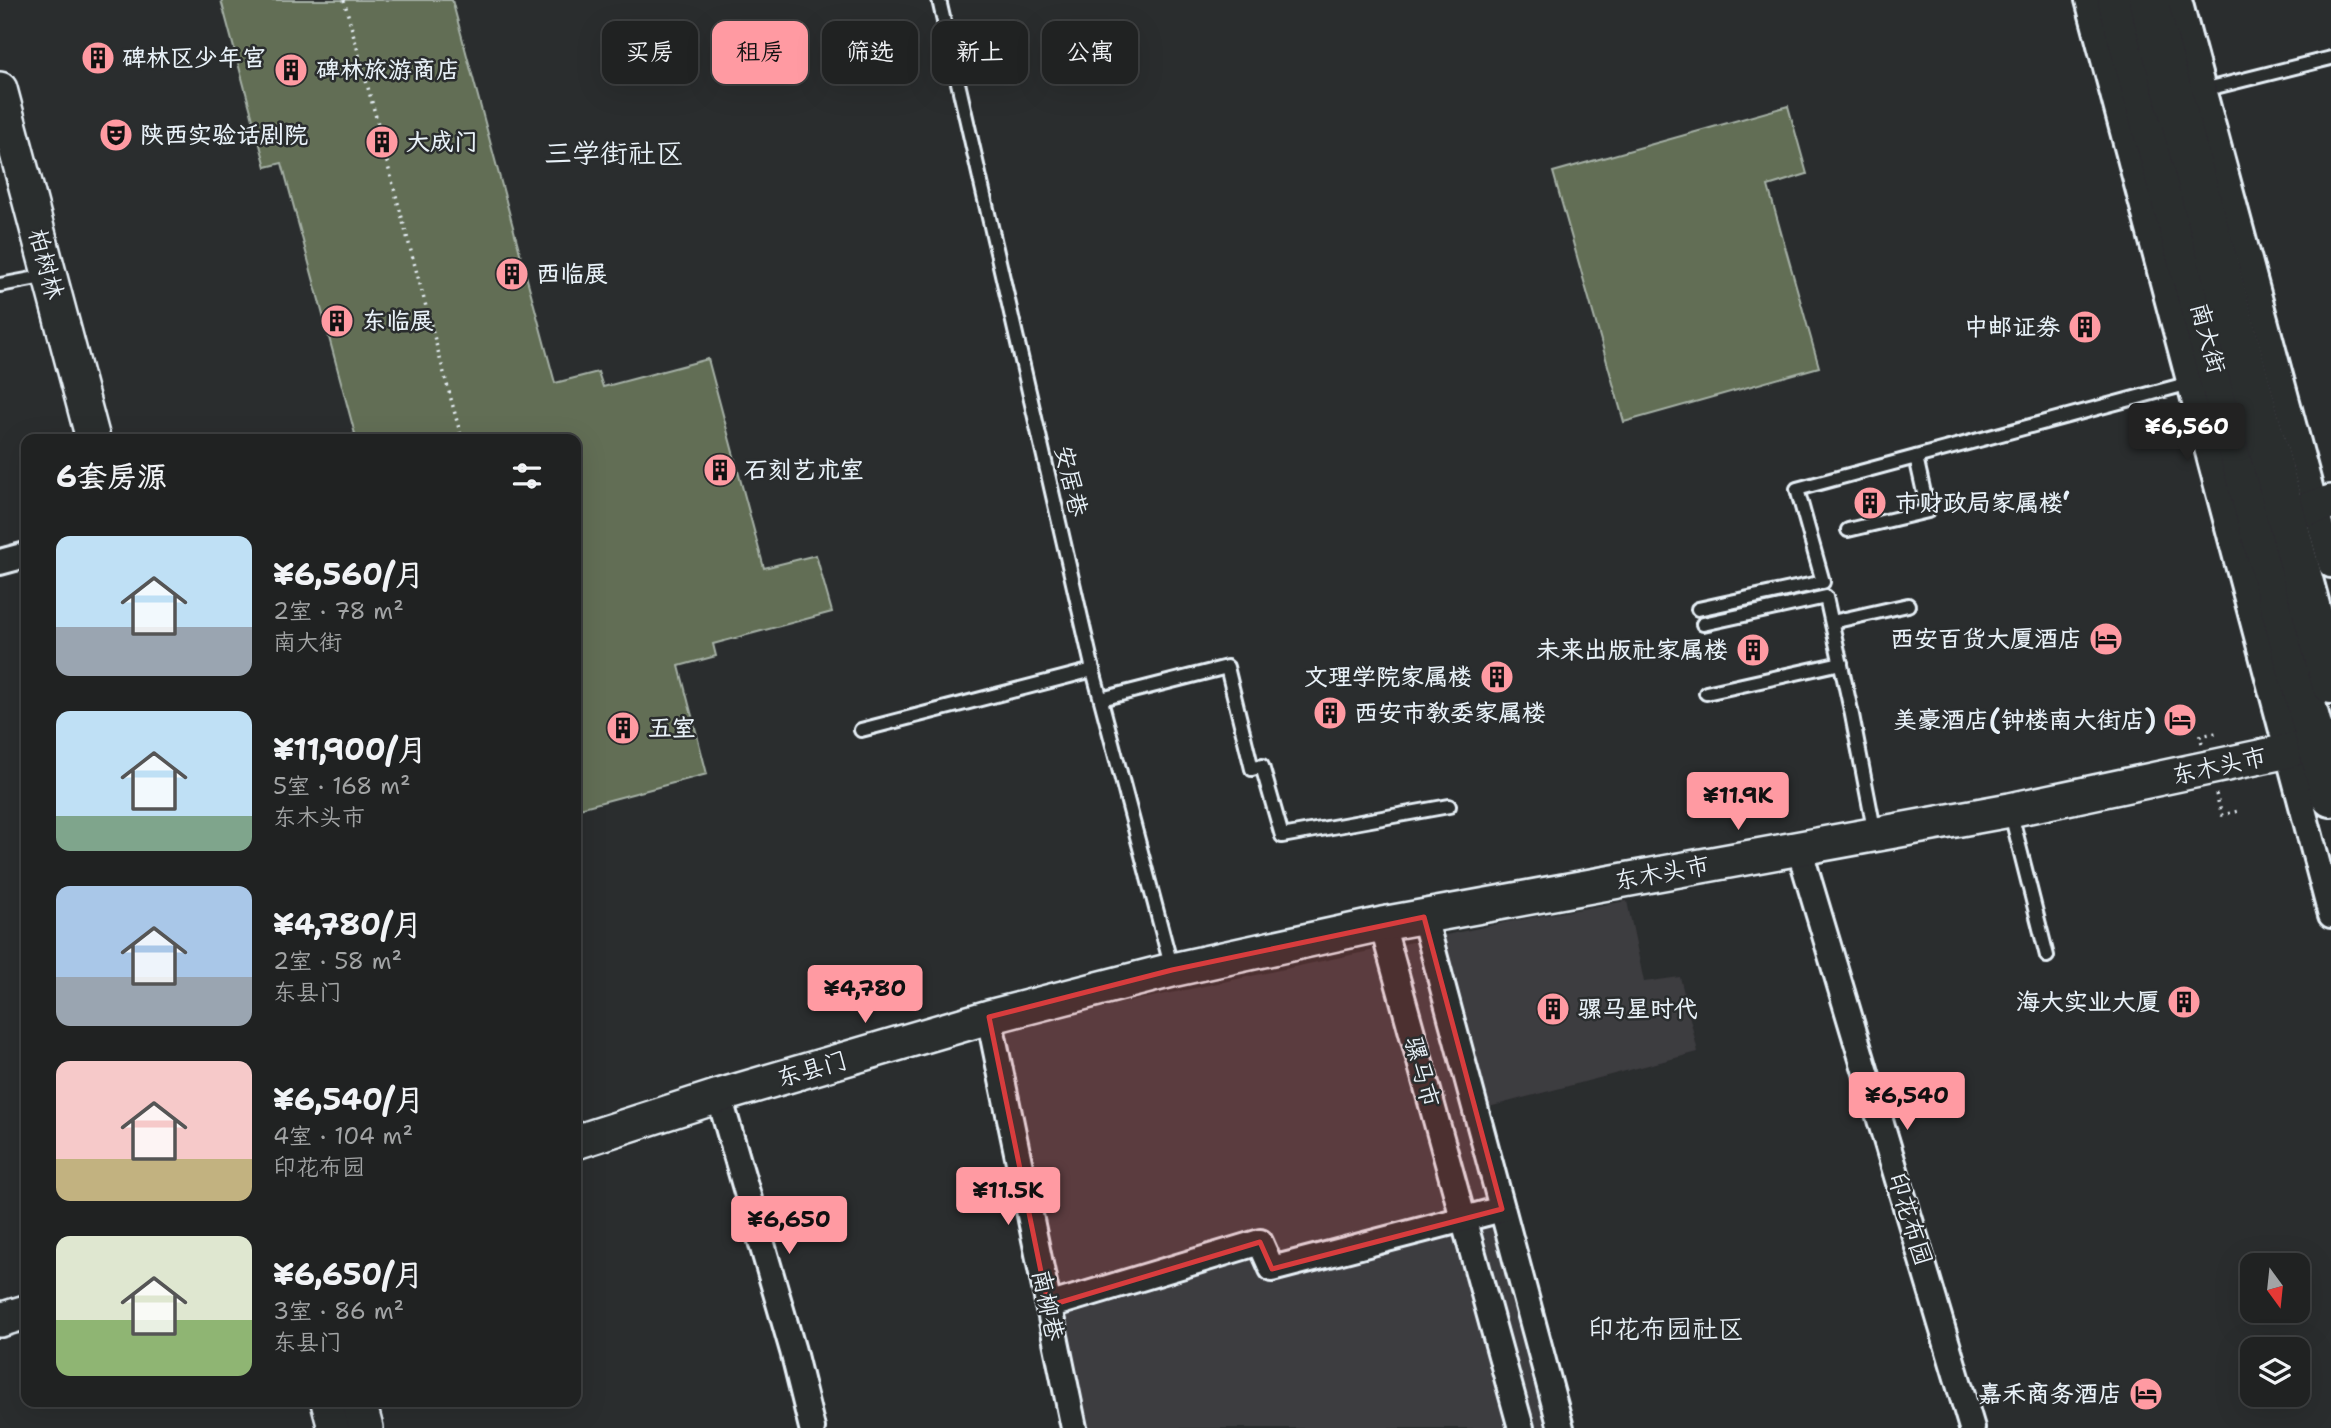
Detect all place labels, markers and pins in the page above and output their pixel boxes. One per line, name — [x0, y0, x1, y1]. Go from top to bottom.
building icon: 碑林区少年宫 — [79, 39, 117, 77]
place label: 碑林区少年宫 — [122, 42, 266, 74]
building icon: 碑林旅游商店 — [272, 51, 310, 89]
place label: 碑林旅游商店 — [316, 54, 460, 86]
theatre icon: 陕西实验话剧院 — [97, 116, 135, 154]
place label: 陕西实验话剧院 — [140, 119, 308, 151]
building icon: 大成门 — [363, 123, 401, 161]
place label: 大成门 — [406, 126, 478, 158]
building icon: 西临展 — [493, 255, 531, 293]
place label: 西临展 — [536, 258, 608, 290]
building icon: 东临展 — [318, 302, 356, 340]
place label: 东临展 — [362, 305, 434, 337]
building icon: 中邮证券 — [2066, 308, 2104, 346]
place label: 中邮证券 — [1964, 311, 2060, 343]
pin: ¥6,560 — [2130, 404, 2244, 463]
building icon: 石刻艺术室 — [701, 451, 739, 489]
place label: 石刻艺术室 — [744, 454, 864, 486]
building icon: 市财政局家属楼‘ — [1851, 484, 1889, 522]
place label: 市财政局家属楼‘ — [1895, 487, 2070, 519]
hotel icon: 西安百货大厦酒店 — [2087, 620, 2125, 658]
place label: 西安百货大厦酒店 — [1890, 623, 2082, 655]
building icon: 未来出版社家属楼 — [1734, 631, 1772, 669]
place label: 未来出版社家属楼 — [1536, 634, 1728, 666]
building icon: 文理学院家属楼 — [1478, 658, 1516, 696]
place label: 文理学院家属楼 — [1304, 661, 1472, 693]
building icon: 西安市教委家属楼 — [1311, 694, 1349, 732]
place label: 西安市教委家属楼 — [1354, 697, 1546, 729]
hotel icon: 美豪酒店(钟楼南大街店) — [2161, 701, 2199, 739]
place label: 美豪酒店(钟楼南大街店) — [1893, 704, 2156, 736]
building icon: 五室 — [604, 709, 642, 747]
place label: 五室 — [648, 712, 696, 744]
pin: ¥11.9K — [1681, 772, 1795, 832]
pin: ¥4,780 — [808, 965, 922, 1025]
building icon: 海大实业大厦 — [2165, 983, 2203, 1021]
place label: 海大实业大厦 — [2016, 986, 2160, 1018]
building icon: 骡马星时代 — [1534, 990, 1572, 1028]
place label: 骡马星时代 — [1578, 993, 1698, 1025]
pin: ¥6,540 — [1850, 1072, 1964, 1132]
pin: ¥11.5K — [951, 1168, 1065, 1227]
pin: ¥6,650 — [732, 1196, 846, 1256]
hotel icon: 嘉禾商务酒店 — [2127, 1375, 2165, 1413]
place label: 嘉禾商务酒店 — [1978, 1378, 2122, 1410]

